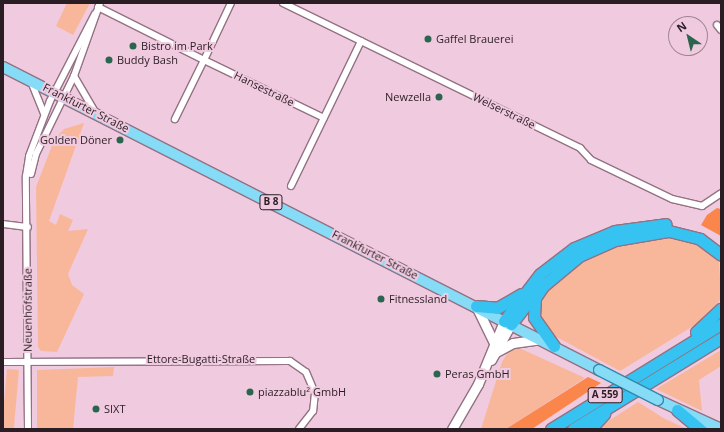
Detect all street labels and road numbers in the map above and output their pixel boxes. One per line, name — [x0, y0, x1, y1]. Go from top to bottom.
street label: Hansestraße — [232, 69, 296, 109]
street label: Frankfurter Straße — [41, 81, 131, 135]
street label: Welserstraße — [471, 90, 537, 132]
road number: B 8 — [259, 194, 283, 210]
street label: Frankfurter Straße — [330, 228, 420, 282]
street label: Neuenhofstraße — [21, 268, 35, 352]
street label: Ettore-Bugatti-Straße — [147, 352, 255, 366]
road number: A 559 — [587, 387, 623, 403]

